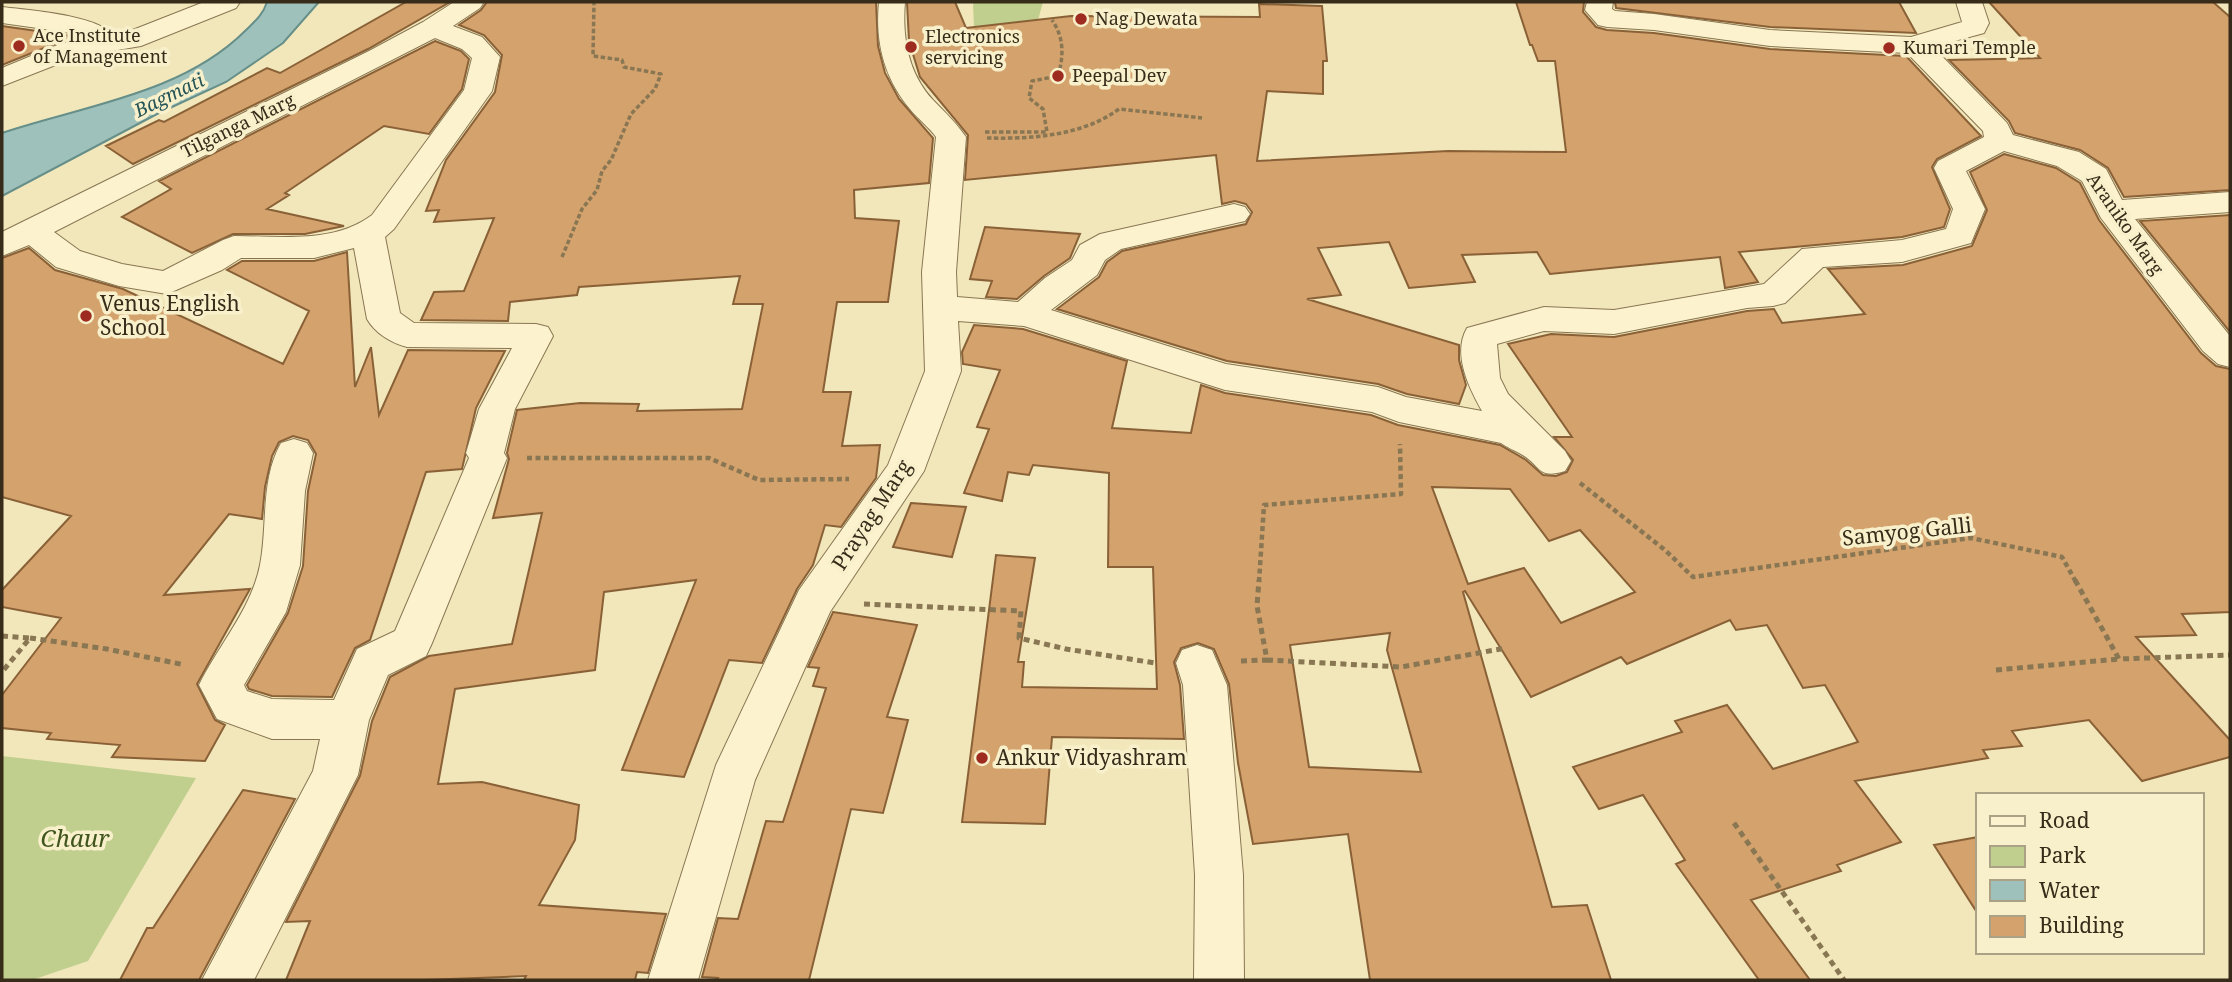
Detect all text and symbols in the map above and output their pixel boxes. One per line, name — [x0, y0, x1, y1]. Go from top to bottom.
place label: Nag Dewata — [1095, 6, 1198, 30]
marker: Nag Dewata — [1073, 11, 1089, 27]
place label: Ace Institute of Management — [33, 23, 167, 68]
place label: Electronics servicing — [925, 24, 1020, 69]
place label: Kumari Temple — [1903, 35, 2036, 59]
marker: Ace Institute of Management — [11, 38, 27, 54]
marker: Electronics servicing — [903, 39, 919, 55]
marker: Kumari Temple — [1881, 40, 1897, 56]
place label: Peepal Dev — [1072, 63, 1167, 87]
water label: Bagmati — [129, 67, 209, 124]
marker: Peepal Dev — [1050, 68, 1066, 84]
street label: Tilganga Marg — [177, 87, 299, 163]
street label: Araniko Marg — [2082, 168, 2170, 279]
place label: Venus English School — [100, 289, 240, 341]
marker: Venus English School — [78, 308, 94, 324]
street label: Prayag Marg — [825, 453, 918, 575]
street label: Samyog Galli — [1841, 510, 1973, 552]
place label: Ankur Vidyashram — [996, 743, 1187, 771]
marker: Ankur Vidyashram — [974, 750, 990, 766]
legend — [1976, 793, 2204, 954]
text: Road — [2039, 806, 2090, 834]
park label: Chaur — [41, 821, 110, 854]
text: Park — [2039, 841, 2086, 869]
text: Water — [2039, 876, 2100, 904]
text: Building — [2039, 911, 2124, 939]

